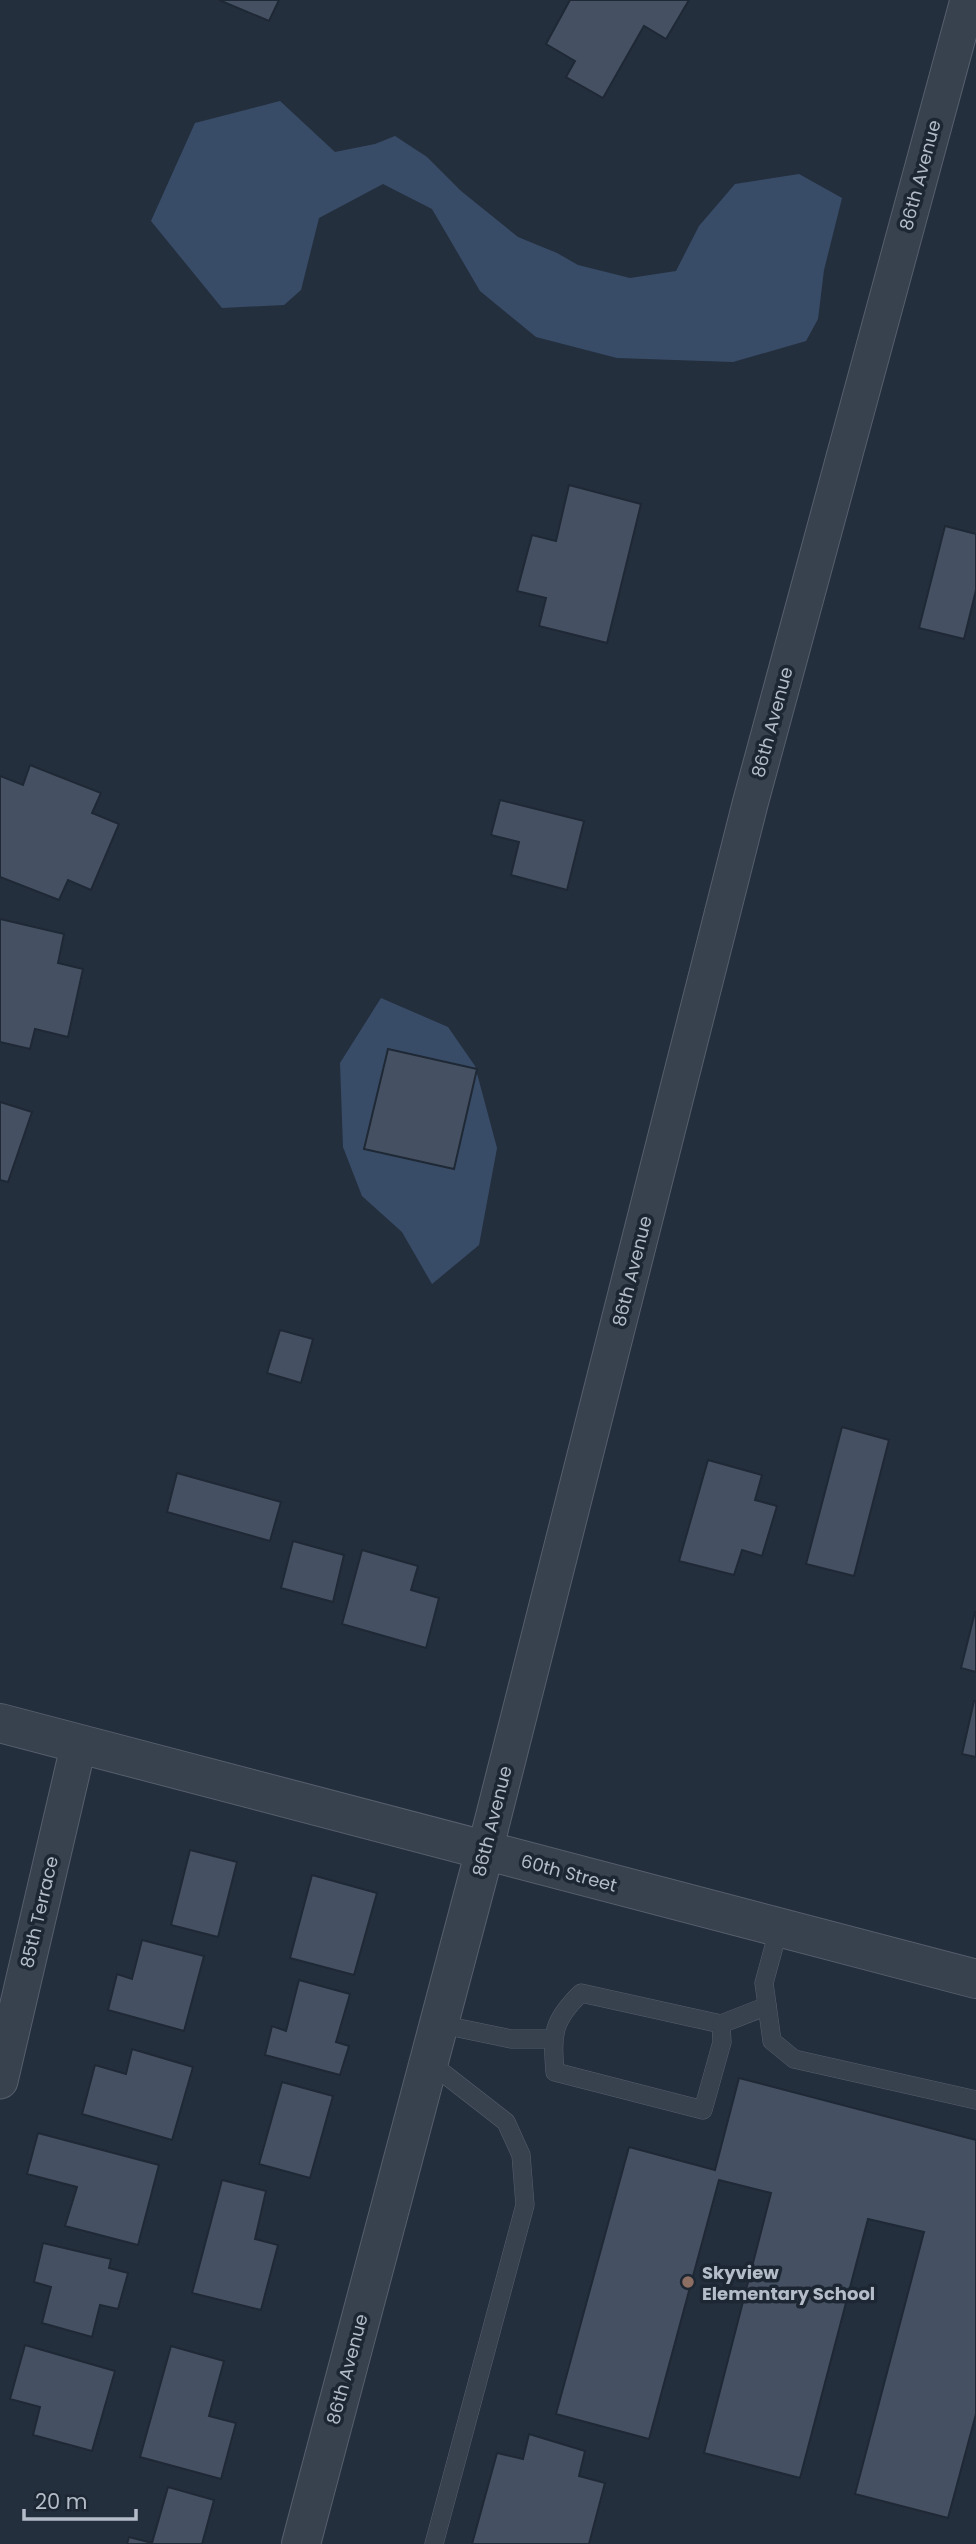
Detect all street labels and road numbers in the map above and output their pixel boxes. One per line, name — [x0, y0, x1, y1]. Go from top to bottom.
street label: 86th Avenue — [893, 117, 947, 233]
street label: 86th Avenue — [745, 664, 799, 780]
street label: 86th Avenue — [606, 1213, 658, 1329]
street label: 86th Avenue — [466, 1763, 518, 1879]
street label: 60th Street — [518, 1848, 620, 1898]
street label: 85th Terrace — [14, 1854, 64, 1970]
street label: 86th Avenue — [320, 2311, 374, 2427]

